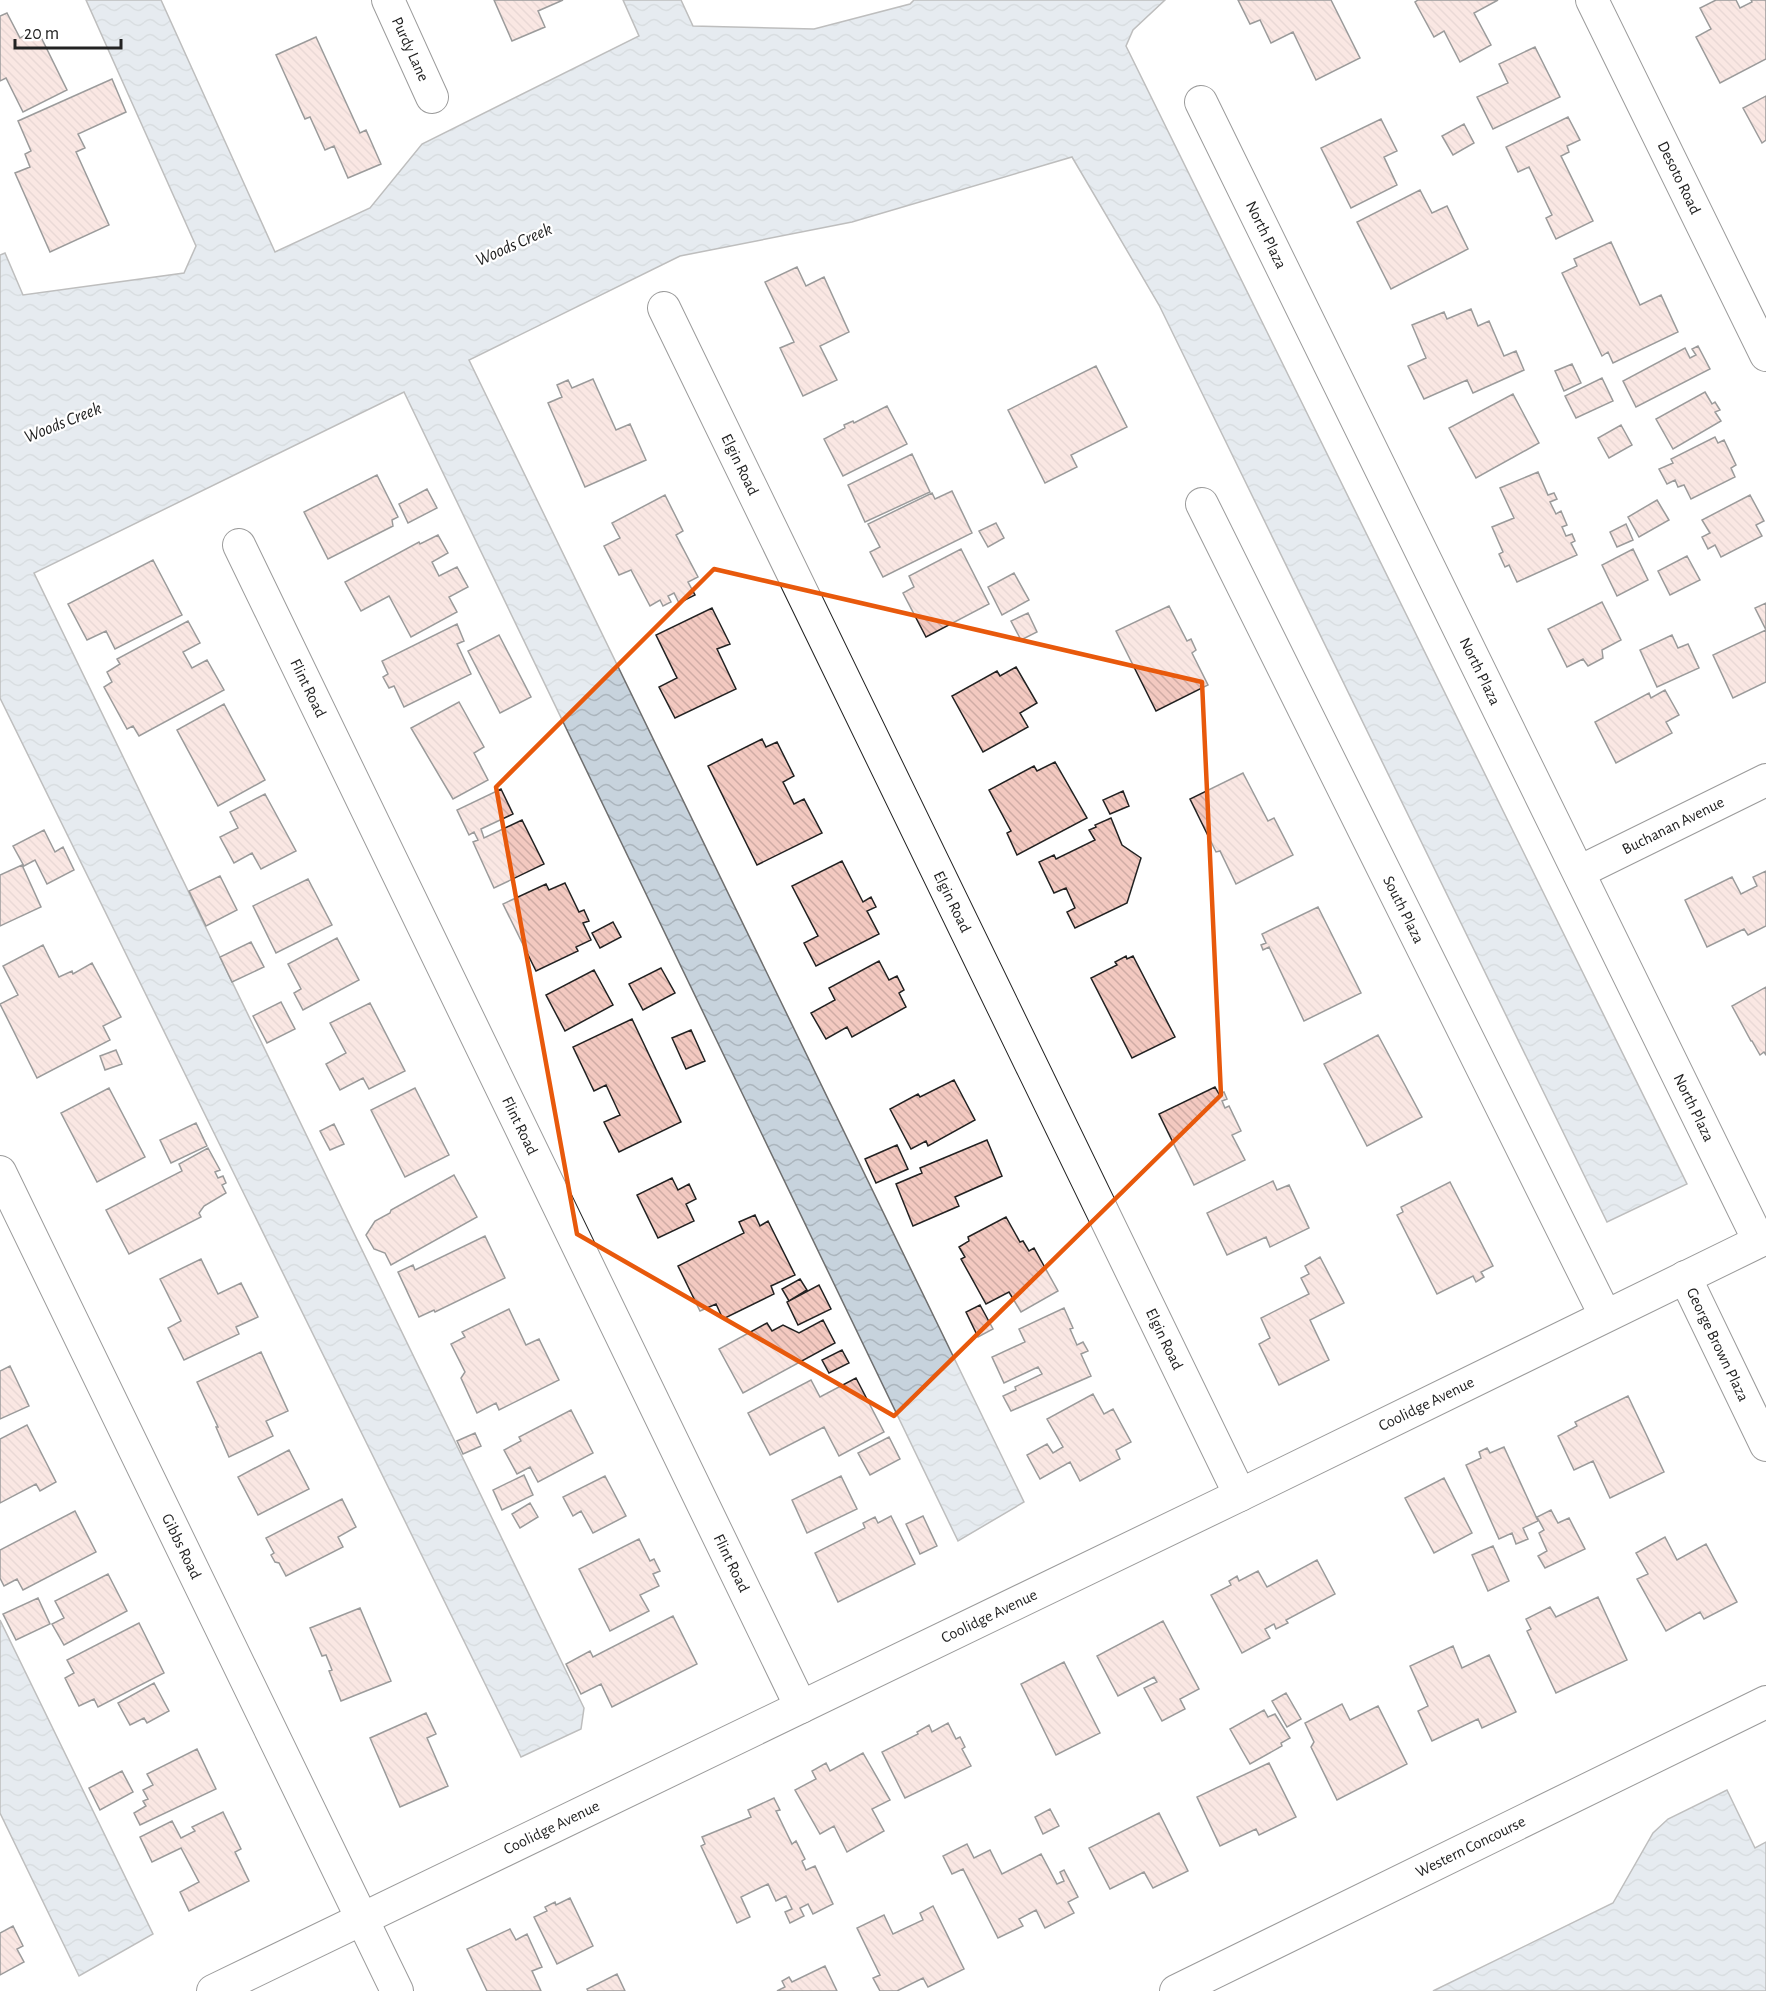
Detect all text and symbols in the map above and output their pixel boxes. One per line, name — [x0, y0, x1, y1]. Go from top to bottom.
scale bar — [15, 12, 122, 50]
street label: Purdy Lane — [389, 15, 432, 84]
text: 20 m — [24, 25, 59, 43]
street label: Desoto Road — [1655, 139, 1704, 217]
street label: North Plaza — [1243, 198, 1289, 271]
water label: Woods Creek — [473, 220, 555, 270]
water label: Woods Creek — [22, 399, 104, 447]
street label: Elgin Road — [718, 431, 762, 498]
street label: North Plaza — [1457, 635, 1503, 708]
street label: Flint Road — [287, 656, 329, 720]
street label: Buchanan Avenue — [1620, 794, 1727, 857]
street label: Elgin Road — [931, 869, 974, 935]
street label: South Plaza — [1380, 873, 1427, 946]
street label: North Plaza — [1670, 1071, 1717, 1144]
street label: Flint Road — [499, 1094, 541, 1157]
street label: George Brown Plaza — [1683, 1285, 1752, 1404]
street label: Elgin Road — [1143, 1306, 1186, 1372]
street label: Coolidge Avenue — [1376, 1374, 1477, 1434]
street label: Gibbs Road — [159, 1511, 204, 1581]
street label: Flint Road — [711, 1531, 752, 1595]
street label: Coolidge Avenue — [939, 1586, 1040, 1646]
street label: Coolidge Avenue — [501, 1798, 602, 1857]
street label: Western Concourse — [1413, 1813, 1528, 1880]

